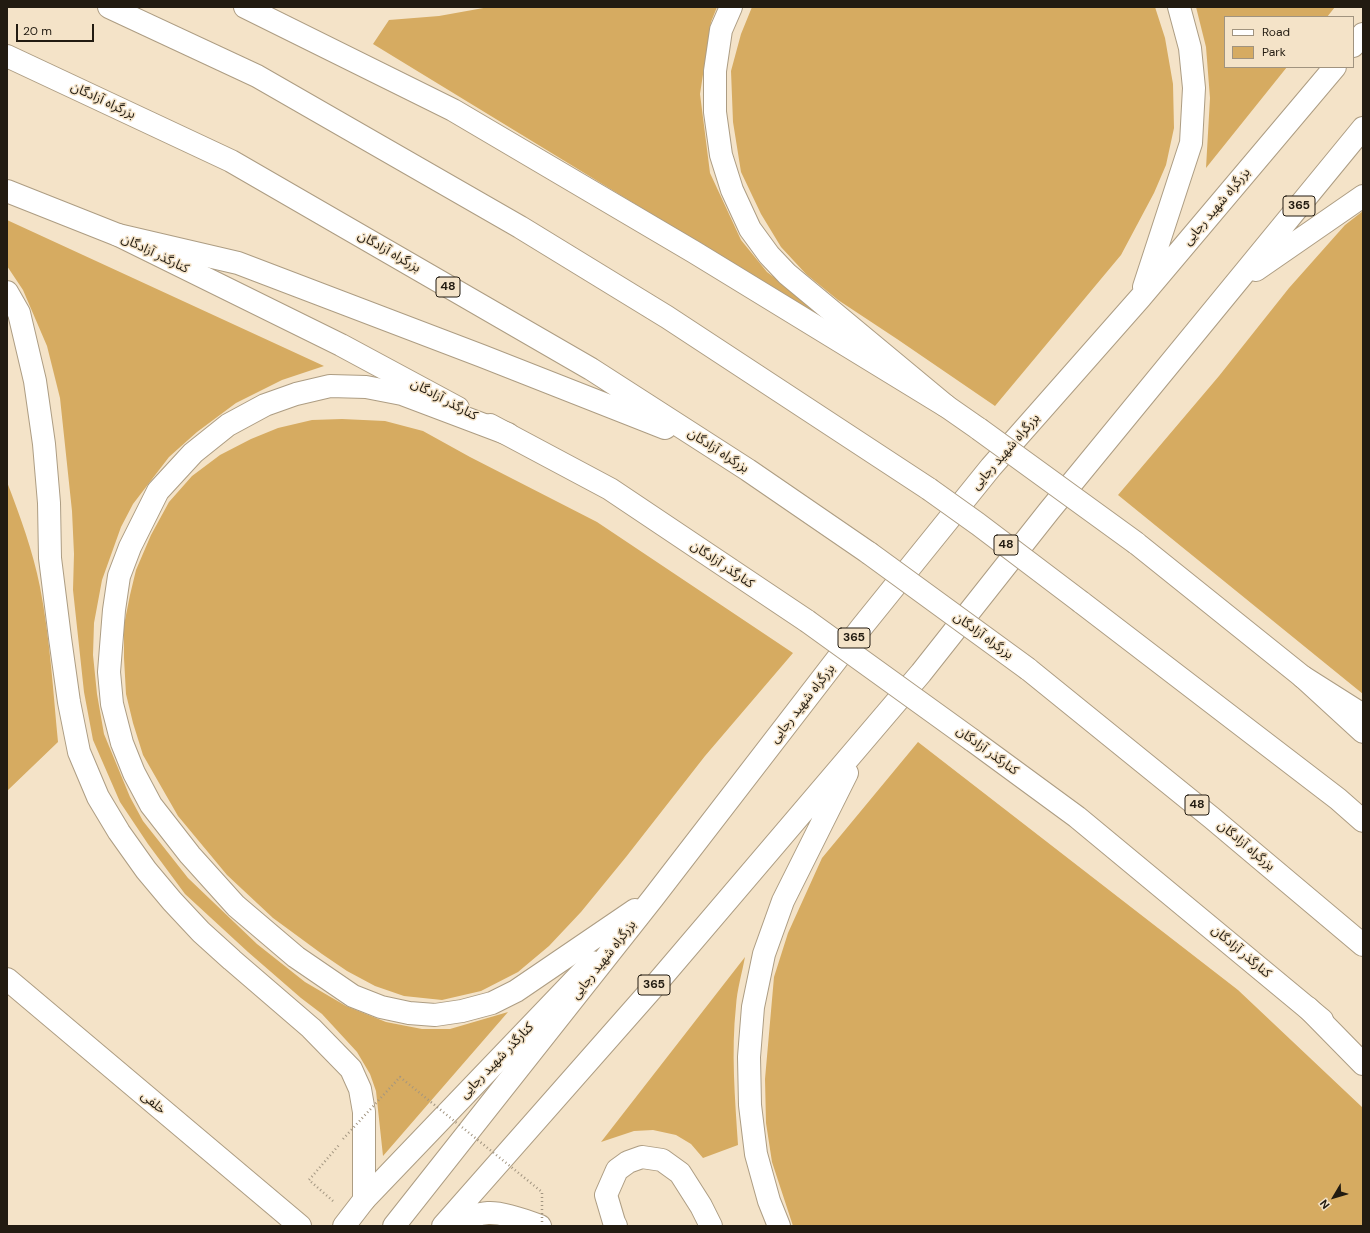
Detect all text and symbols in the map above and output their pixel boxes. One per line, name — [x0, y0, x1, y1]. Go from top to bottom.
scale bar — [18, 16, 96, 42]
legend — [1224, 16, 1354, 68]
text: 20 m — [23, 23, 52, 39]
text: Road — [1262, 24, 1290, 40]
text: Park — [1262, 44, 1286, 60]
street label: بزرگراه آزادگان — [68, 79, 138, 123]
street label: بزرگراه شهید رجایی — [1180, 165, 1254, 249]
road number: 365 — [1283, 196, 1315, 216]
street label: بزرگراه آزادگان — [355, 228, 423, 276]
street label: کنارگذر آزادگان — [119, 231, 191, 277]
road number: 48 — [436, 277, 460, 297]
street label: کنارگذر آزادگان — [408, 376, 480, 424]
street label: بزرگراه شهید رجایی — [969, 411, 1043, 493]
street label: بزرگراه آزادگان — [685, 425, 751, 477]
road number: 48 — [994, 535, 1018, 555]
street label: کنارگذر آزادگان — [687, 538, 757, 592]
street label: بزرگراه آزادگان — [950, 609, 1016, 663]
road number: 365 — [838, 628, 870, 648]
street label: بزرگراه شهید رجایی — [767, 661, 839, 747]
street label: کنارگذر آزادگان — [953, 723, 1021, 779]
road number: 48 — [1185, 795, 1209, 815]
street label: بزرگراه آزادگان — [1214, 818, 1278, 874]
street label: بزرگراه شهید رجایی — [568, 917, 640, 1003]
street label: کنارگذر آزادگان — [1208, 923, 1274, 981]
road number: 365 — [638, 975, 670, 995]
street label: کنارگذر شهید رجایی — [457, 1020, 537, 1102]
street label: خلفی — [137, 1088, 169, 1118]
north arrow — [1314, 1177, 1354, 1217]
text: N — [1317, 1197, 1333, 1212]

